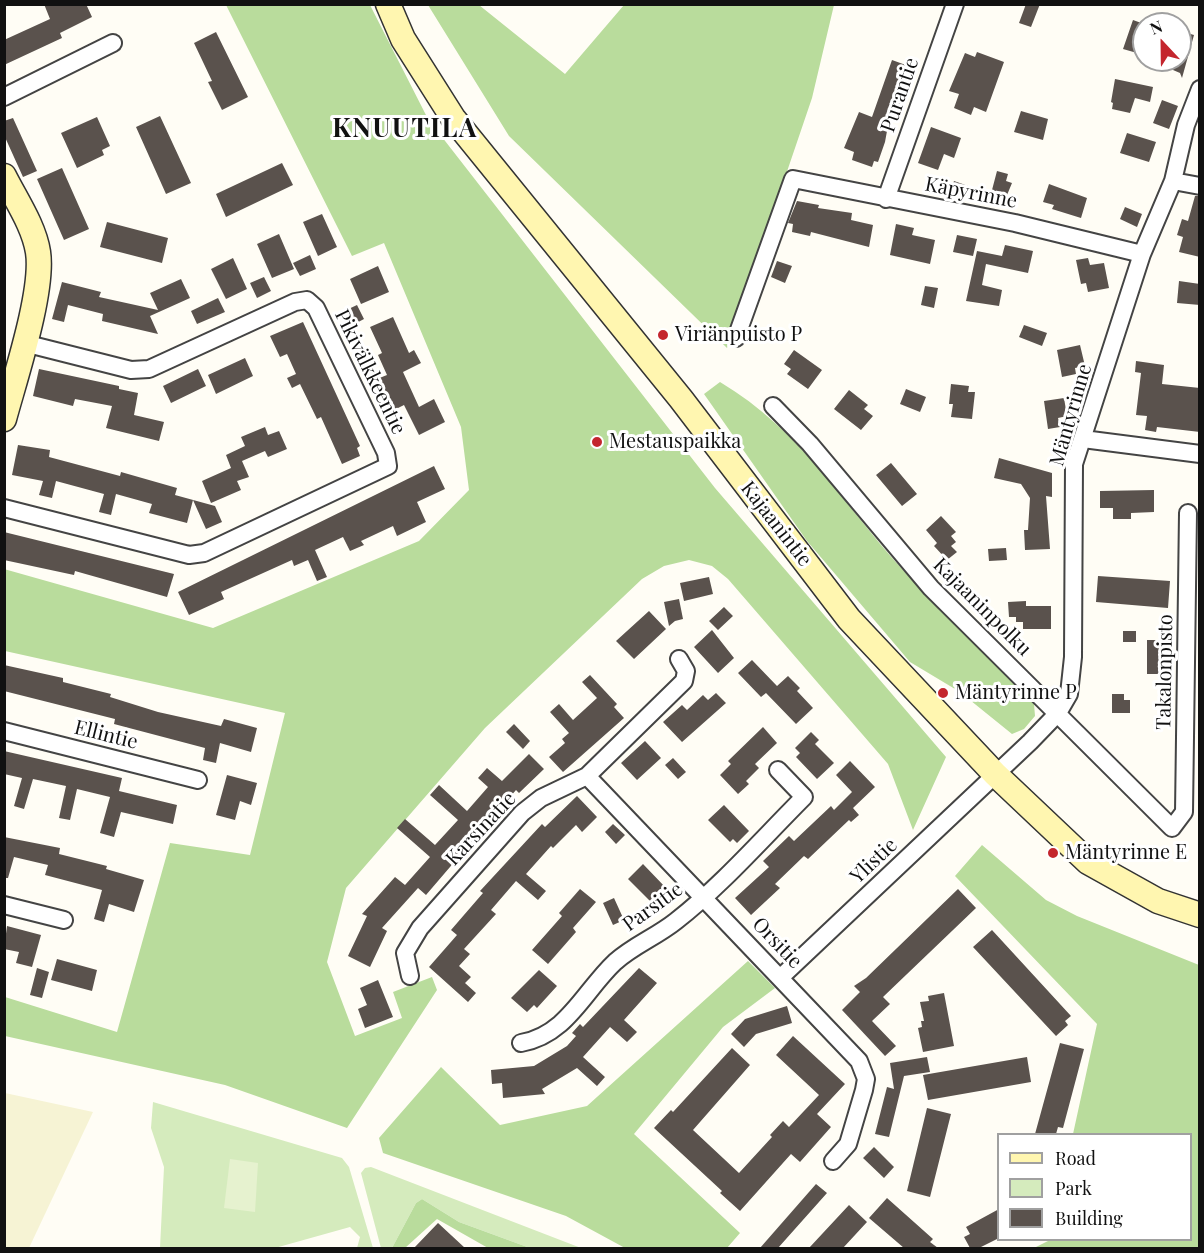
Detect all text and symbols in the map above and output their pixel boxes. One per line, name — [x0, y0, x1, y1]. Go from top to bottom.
north arrow — [1132, 12, 1192, 72]
text: N — [1147, 15, 1165, 39]
street label: Purantie — [876, 55, 924, 135]
district label: KNUUTILA — [332, 113, 478, 145]
street label: Käpyrinne — [923, 172, 1019, 214]
street label: Pikivälkkeentie — [329, 306, 411, 438]
place label: Viriänpuisto P — [675, 323, 802, 347]
marker: Viriänpuisto P — [656, 328, 670, 342]
street label: Mäntyrinne — [1045, 361, 1097, 469]
place label: Mestauspaikka — [609, 430, 741, 454]
marker: Mestauspaikka — [590, 435, 604, 449]
street label: Kajaanintie — [735, 477, 817, 571]
street label: Kajaaninpolku — [928, 553, 1036, 661]
street label: Takalonpisto — [1152, 614, 1178, 730]
place label: Mäntyrinne P — [955, 681, 1077, 705]
marker: Mäntyrinne P — [936, 686, 950, 700]
street label: Ellintie — [72, 716, 140, 754]
street label: Karsinatie — [441, 787, 521, 871]
street label: Ylistie — [846, 833, 902, 889]
place label: Mäntyrinne E — [1065, 841, 1187, 865]
marker: Mäntyrinne E — [1046, 846, 1060, 860]
street label: Parsitie — [618, 877, 688, 937]
street label: Orsitie — [747, 913, 807, 973]
legend — [997, 1133, 1192, 1241]
text: Road — [1055, 1146, 1096, 1170]
text: Park — [1055, 1176, 1092, 1200]
text: Building — [1055, 1206, 1123, 1230]

